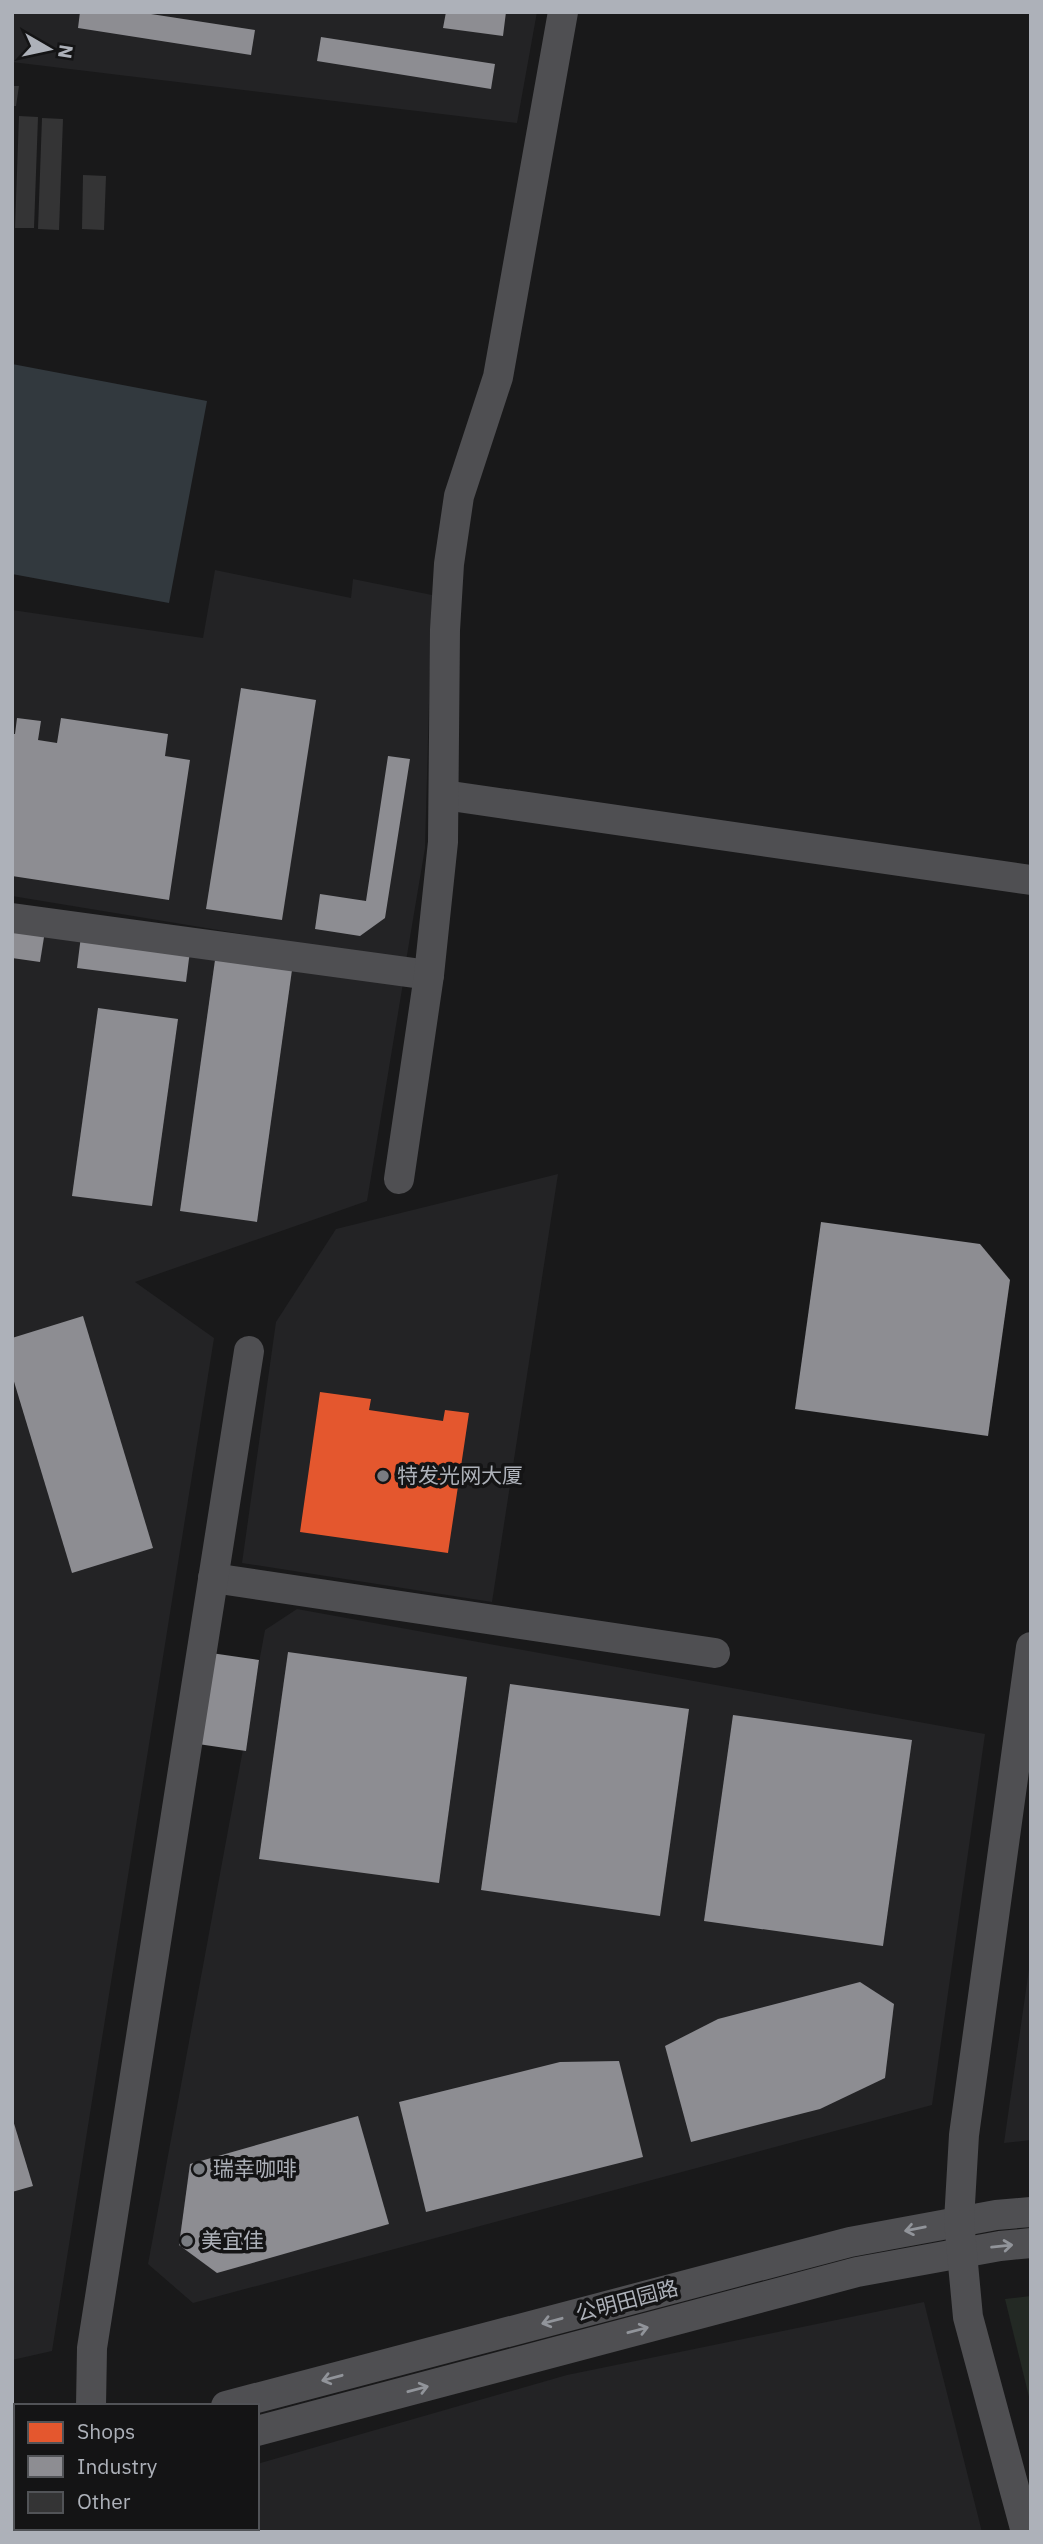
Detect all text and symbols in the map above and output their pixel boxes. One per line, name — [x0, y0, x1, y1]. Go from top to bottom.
north arrow — [14, 14, 84, 84]
text: N — [53, 43, 79, 60]
place label: 特发光网大厦 — [397, 1461, 523, 1489]
marker: 特发光网大厦 — [375, 1468, 391, 1484]
place label: 瑞幸咖啡 — [213, 2154, 297, 2182]
marker: 瑞幸咖啡 — [191, 2161, 207, 2177]
one-way arrow — [904, 2222, 927, 2236]
place label: 美宜佳 — [201, 2226, 264, 2254]
marker: 美宜佳 — [179, 2233, 195, 2249]
one-way arrow — [991, 2239, 1013, 2252]
street label: 公明田园路 — [572, 2273, 681, 2327]
one-way arrow — [541, 2315, 563, 2328]
one-way arrow — [626, 2323, 649, 2336]
one-way arrow — [321, 2372, 344, 2385]
one-way arrow — [407, 2381, 429, 2394]
legend — [14, 2404, 259, 2530]
text: Shops — [77, 2417, 135, 2445]
text: Industry — [77, 2452, 158, 2480]
text: Other — [77, 2487, 131, 2515]

